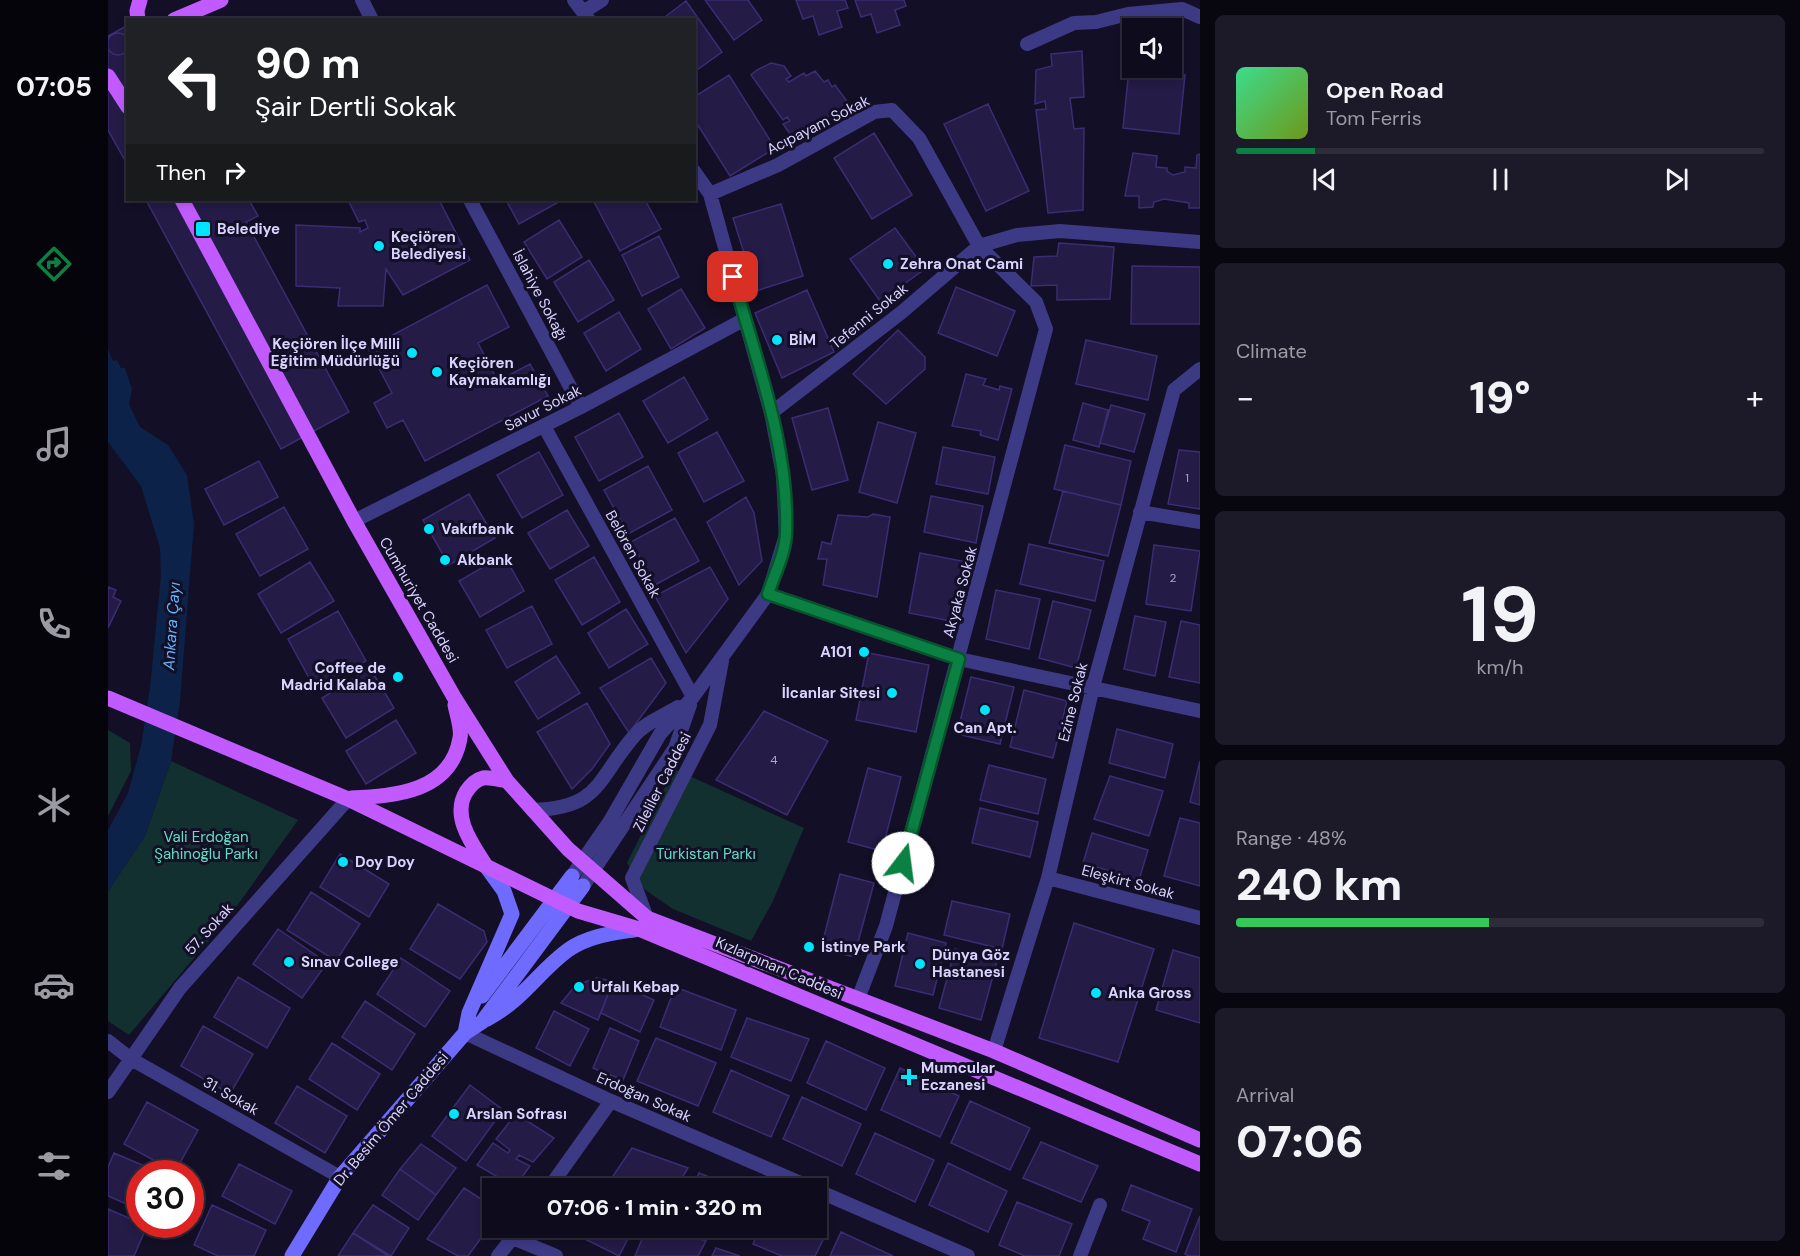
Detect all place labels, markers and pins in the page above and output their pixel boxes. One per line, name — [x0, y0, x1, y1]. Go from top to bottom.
place label: Belediye — [217, 219, 280, 239]
marker: Belediye — [194, 220, 212, 238]
place label: Keçiören Belediyesi — [391, 227, 466, 264]
marker: Keçiören Belediyesi — [372, 239, 386, 253]
pin — [707, 251, 758, 302]
place label: Zehra Onat Cami — [900, 254, 1023, 274]
marker: Zehra Onat Cami — [881, 257, 895, 271]
place label: BİM — [789, 330, 816, 350]
marker: BİM — [770, 333, 784, 347]
place label: Keçiören İlçe Milli Eğitim Müdürlüğü — [271, 334, 400, 371]
marker: Keçiören İlçe Milli Eğitim Müdürlüğü — [405, 346, 419, 360]
place label: Keçiören Kaymakamlığı — [449, 353, 551, 390]
marker: Keçiören Kaymakamlığı — [430, 365, 444, 379]
place label: Vakıfbank — [441, 519, 515, 539]
marker: Vakıfbank — [422, 522, 436, 536]
place label: Akbank — [457, 550, 513, 570]
marker: Akbank — [438, 553, 452, 567]
place label: A101 — [820, 642, 852, 662]
marker: A101 — [857, 645, 871, 659]
place label: Coffee de Madrid Kalaba — [281, 658, 386, 695]
marker: Coffee de Madrid Kalaba — [391, 670, 405, 684]
place label: İlcanlar Sitesi — [782, 683, 880, 703]
marker: İlcanlar Sitesi — [885, 686, 899, 700]
marker: Can Apt. — [978, 703, 992, 717]
place label: Can Apt. — [953, 718, 1017, 738]
place label: Doy Doy — [355, 852, 415, 872]
marker: Doy Doy — [336, 855, 350, 869]
place label: İstinye Park — [821, 937, 906, 957]
marker: İstinye Park — [802, 940, 816, 954]
place label: Dünya Göz Hastanesi — [932, 945, 1010, 982]
place label: Sınav College — [301, 952, 399, 972]
marker: Sınav College — [282, 955, 296, 969]
marker: Dünya Göz Hastanesi — [913, 957, 927, 971]
place label: Urfalı Kebap — [591, 977, 680, 997]
marker: Urfalı Kebap — [572, 980, 586, 994]
place label: Anka Gross — [1108, 983, 1191, 1003]
marker: Anka Gross — [1089, 986, 1103, 1000]
place label: Mumcular Eczanesi — [921, 1058, 995, 1095]
marker: Mumcular Eczanesi — [902, 1070, 916, 1084]
place label: Arslan Sofrası — [466, 1104, 567, 1124]
marker: Arslan Sofrası — [447, 1107, 461, 1121]

